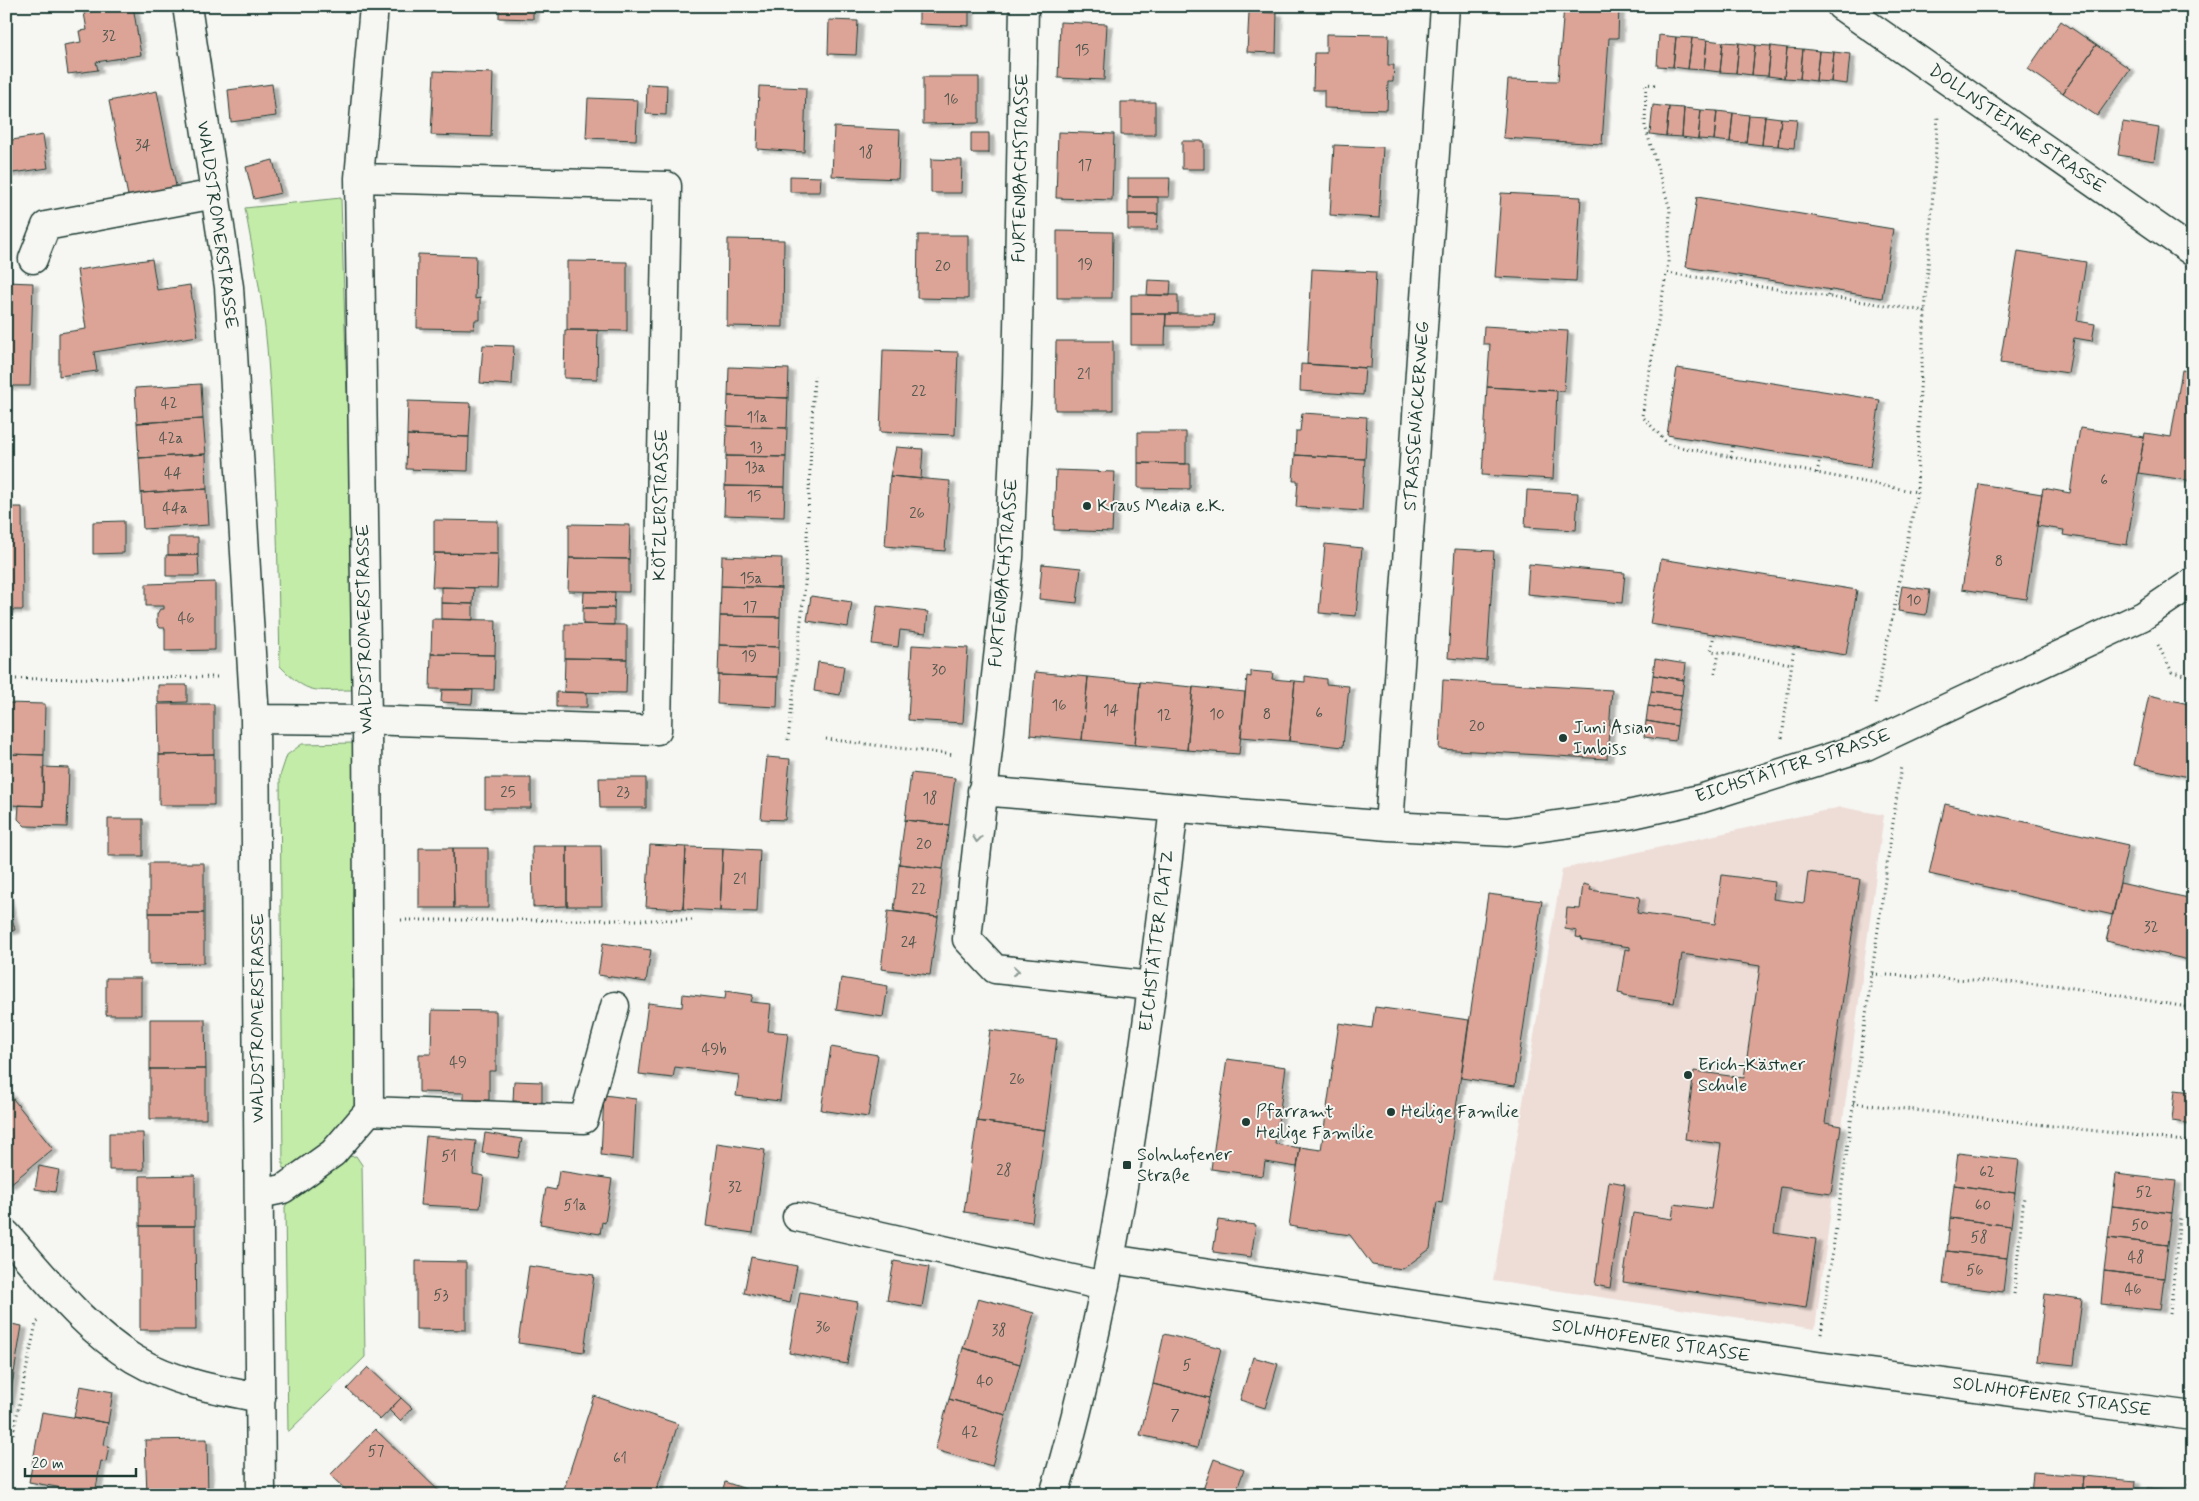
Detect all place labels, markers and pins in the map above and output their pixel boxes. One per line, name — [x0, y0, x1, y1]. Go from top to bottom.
place label: Kraus Media e.K. — [1097, 494, 1225, 518]
marker: Kraus Media e.K. — [1081, 500, 1093, 512]
place label: Juni Asian Imbiss — [1573, 716, 1654, 761]
marker: Juni Asian Imbiss — [1557, 732, 1569, 744]
place label: Erich-Kästner Schule — [1698, 1053, 1806, 1098]
marker: Erich-Kästner Schule — [1682, 1069, 1694, 1081]
place label: Pfarramt Heilige Familie — [1256, 1100, 1374, 1145]
place label: Heilige Familie — [1401, 1100, 1519, 1124]
marker: Heilige Familie — [1385, 1106, 1397, 1118]
marker: Pfarramt Heilige Familie — [1240, 1116, 1252, 1128]
place label: Solnhofener Straße — [1137, 1143, 1232, 1188]
marker: Solnhofener Straße — [1121, 1159, 1133, 1171]

